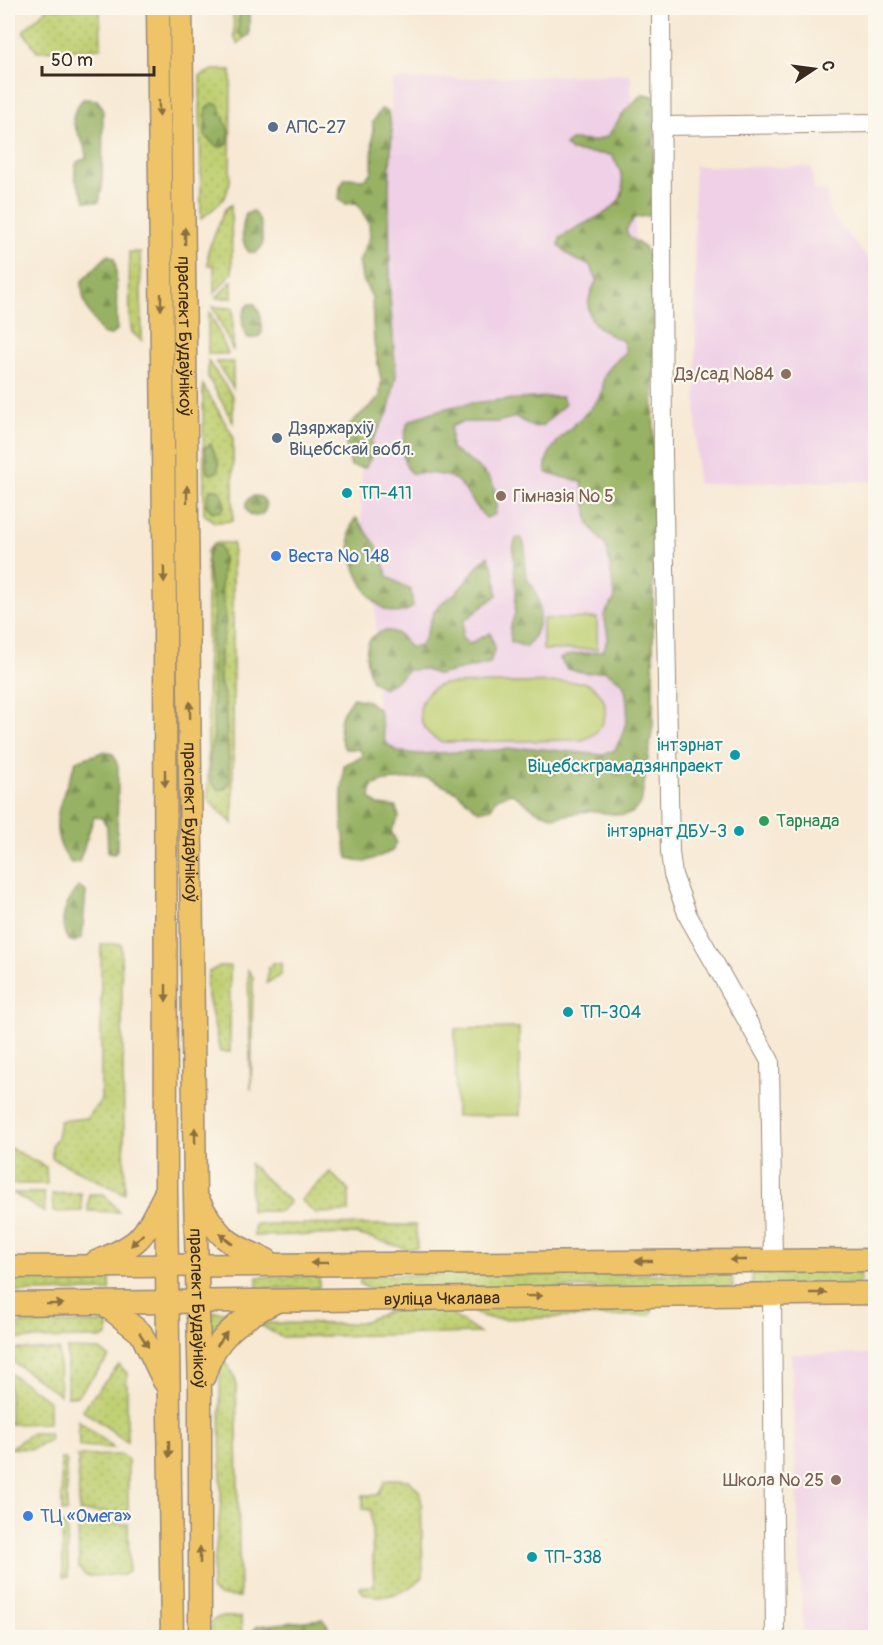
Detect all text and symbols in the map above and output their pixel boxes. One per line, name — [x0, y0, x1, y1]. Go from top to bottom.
scale bar — [42, 39, 154, 77]
north arrow — [784, 39, 844, 99]
text: 50 m — [51, 49, 93, 72]
text: С — [817, 59, 839, 73]
one-way arrow — [154, 98, 164, 117]
place label: АПС-27 — [285, 116, 346, 139]
marker: АПС-27 — [266, 120, 280, 134]
one-way arrow — [180, 227, 189, 246]
street label: праспект Будаўнікоў — [172, 256, 197, 416]
one-way arrow — [156, 293, 166, 312]
place label: Дз/сад №84 — [673, 363, 775, 386]
marker: Дз/сад №84 — [779, 367, 793, 381]
place label: Дзяржархіў Віцебскай вобл. — [288, 417, 415, 461]
marker: Дзяржархіў Віцебскай вобл. — [270, 431, 284, 445]
place label: ТП-411 — [359, 482, 412, 505]
one-way arrow — [182, 485, 192, 504]
place label: Гімназія № 5 — [513, 485, 614, 508]
marker: ТП-411 — [340, 486, 354, 500]
marker: Гімназія № 5 — [494, 489, 508, 503]
place label: Веста № 148 — [288, 545, 389, 568]
marker: Веста № 148 — [269, 549, 283, 563]
one-way arrow — [159, 564, 169, 583]
one-way arrow — [185, 701, 194, 720]
place label: інтэрнат Віцебскграмадзянпраект — [527, 734, 723, 778]
street label: праспект Будаўнікоў — [178, 742, 203, 902]
marker: інтэрнат Віцебскграмадзянпраект — [728, 748, 742, 762]
one-way arrow — [160, 768, 170, 787]
place label: Тарнада — [776, 810, 839, 833]
marker: Тарнада — [757, 814, 771, 828]
place label: інтэрнат ДБУ-3 — [607, 820, 727, 843]
marker: інтэрнат ДБУ-3 — [732, 824, 746, 838]
one-way arrow — [161, 984, 171, 1003]
place label: ТП-304 — [580, 1001, 642, 1024]
marker: ТП-304 — [561, 1005, 575, 1019]
one-way arrow — [190, 1127, 199, 1146]
street label: праспект Будаўнікоў — [184, 1228, 211, 1388]
one-way arrow — [130, 1233, 144, 1247]
one-way arrow — [218, 1233, 234, 1245]
one-way arrow — [728, 1255, 747, 1265]
one-way arrow — [634, 1256, 653, 1265]
one-way arrow — [309, 1258, 328, 1267]
street label: вуліца Чкалава — [384, 1286, 500, 1311]
one-way arrow — [809, 1288, 828, 1298]
one-way arrow — [524, 1291, 543, 1300]
one-way arrow — [46, 1299, 65, 1309]
one-way arrow — [216, 1331, 228, 1347]
one-way arrow — [139, 1332, 150, 1348]
one-way arrow — [164, 1439, 174, 1458]
place label: Школа № 25 — [723, 1469, 824, 1492]
marker: Школа № 25 — [829, 1473, 843, 1487]
place label: ТЦ «Омега» — [40, 1505, 131, 1528]
marker: ТЦ «Омега» — [21, 1509, 35, 1523]
one-way arrow — [195, 1546, 205, 1565]
place label: ТП-338 — [544, 1546, 602, 1569]
marker: ТП-338 — [525, 1550, 539, 1564]

